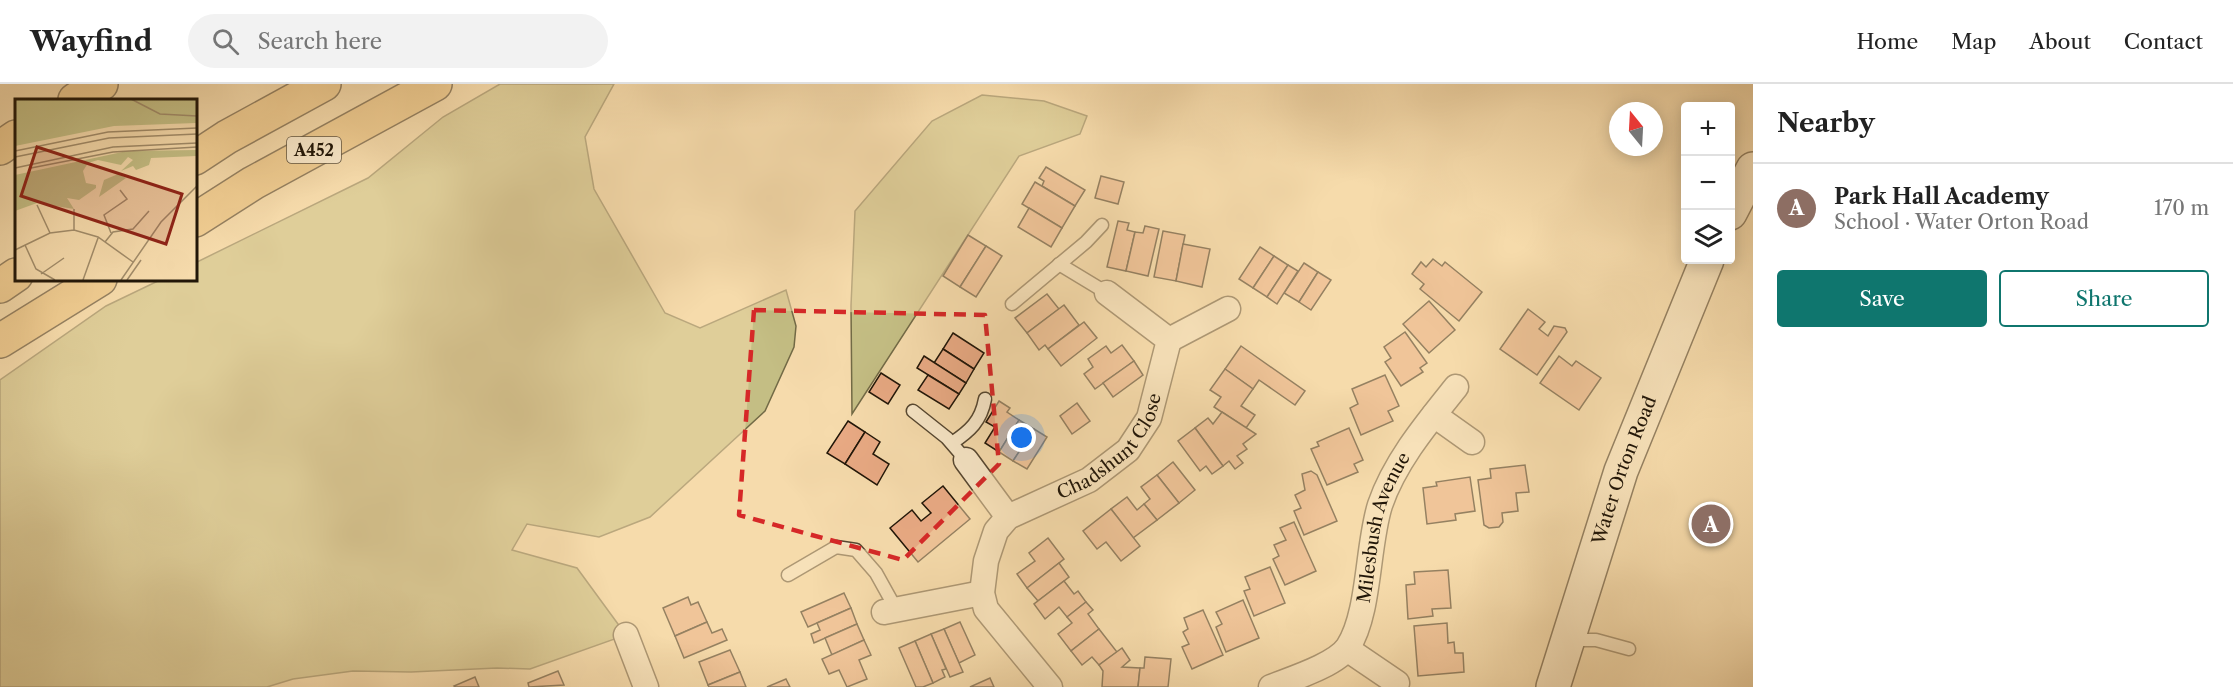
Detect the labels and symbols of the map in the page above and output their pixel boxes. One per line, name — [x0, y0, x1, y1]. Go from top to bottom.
inset map — [15, 99, 196, 280]
north arrow — [1609, 102, 1663, 156]
road number: A452 — [287, 137, 341, 163]
street label: Chadshunt Close — [1053, 391, 1166, 504]
street label: Water Orton Road — [1587, 393, 1661, 549]
your location — [1007, 423, 1036, 452]
street label: Milesbush Avenue — [1353, 448, 1415, 605]
pin: A — [1692, 502, 1730, 546]

